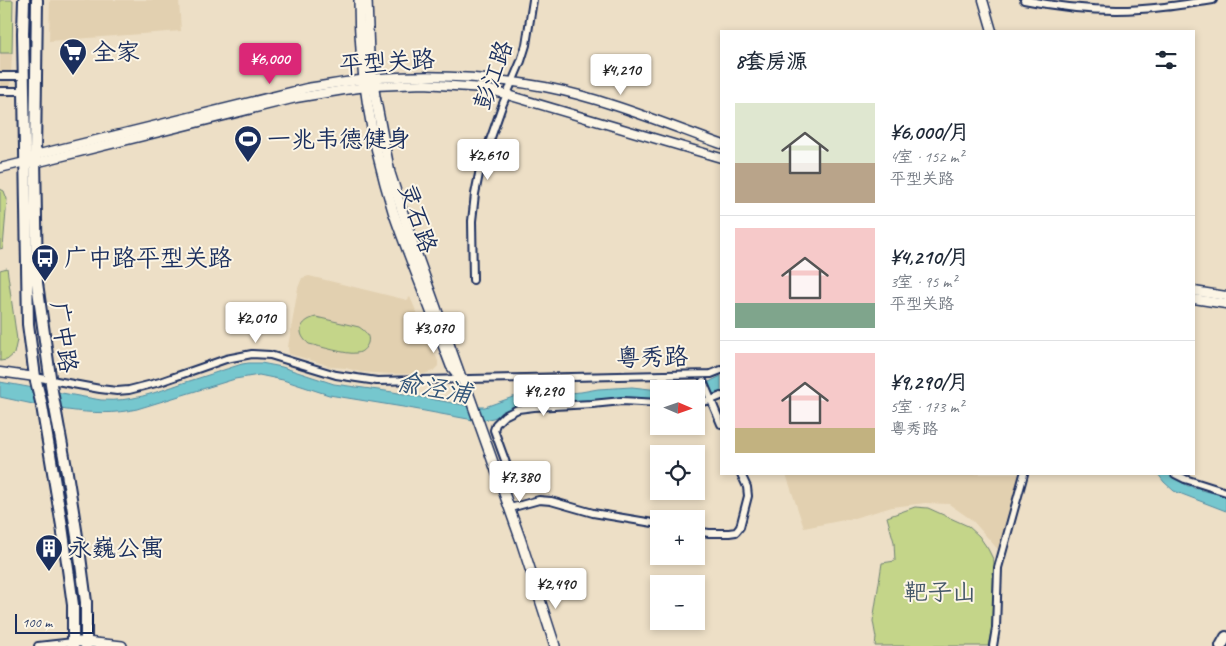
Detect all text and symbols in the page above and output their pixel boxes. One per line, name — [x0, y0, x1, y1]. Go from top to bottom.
street label: 彭江路 — [467, 36, 519, 114]
supermarket icon: 全家 — [58, 37, 88, 76]
place label: 全家 — [92, 37, 140, 67]
pin: ¥6,000 — [229, 42, 311, 85]
street label: 平型关路 — [338, 44, 436, 80]
icon: filters — [1152, 46, 1180, 74]
text: 8套房源 — [735, 48, 807, 74]
text: ¥6,000 — [250, 49, 290, 69]
pin: ¥4,210 — [580, 54, 662, 96]
text: ¥4,210 — [601, 60, 641, 80]
text: ¥6,000/月 — [890, 119, 970, 145]
icon: home — [775, 123, 835, 183]
sports icon: 一兆韦德健身 — [233, 124, 263, 163]
place label: 一兆韦德健身 — [267, 124, 411, 154]
pin: ¥2,610 — [447, 138, 529, 181]
text: ¥2,610 — [468, 145, 508, 165]
text: 4室 · 152 m² — [890, 147, 964, 167]
text: 平型关路 — [890, 169, 954, 189]
street label: 灵石路 — [392, 179, 444, 257]
bus stop icon: 广中路平型关路 — [30, 243, 60, 282]
place label: 广中路平型关路 — [64, 243, 232, 273]
text: ¥4,210/月 — [890, 244, 969, 270]
icon: home — [775, 248, 835, 308]
text: 3室 · 95 m² — [890, 272, 956, 292]
text: 平型关路 — [890, 294, 954, 314]
street label: 广中路 — [44, 299, 84, 375]
pin: ¥2,010 — [215, 302, 297, 344]
text: ¥2,010 — [236, 308, 276, 328]
pin: ¥3,070 — [393, 312, 475, 354]
text: ¥3,070 — [414, 318, 454, 338]
street label: 粤秀路 — [616, 341, 688, 373]
water label: 俞泾浦 — [394, 366, 477, 411]
text: ¥9,290/月 — [890, 369, 969, 395]
icon: home — [775, 373, 835, 433]
pin: ¥9,290 — [503, 374, 585, 417]
north arrow — [650, 380, 705, 435]
map controls — [650, 380, 705, 630]
text: ¥9,290 — [525, 381, 563, 401]
text: 5室 · 173 m² — [890, 397, 964, 417]
text: 粤秀路 — [890, 419, 938, 439]
button: locate — [650, 445, 705, 500]
pin: ¥7,380 — [479, 460, 561, 503]
text: ¥7,380 — [500, 467, 540, 487]
button: + — [650, 510, 705, 565]
building icon: 永巍公寓 — [34, 533, 64, 572]
place label: 永巍公寓 — [68, 533, 164, 563]
pin: ¥2,490 — [515, 568, 597, 610]
text: ¥2,490 — [537, 574, 575, 594]
button: − — [650, 575, 705, 630]
park label: 靶子山 — [904, 577, 976, 607]
scale bar — [15, 611, 94, 634]
text: 100 m — [22, 614, 52, 631]

